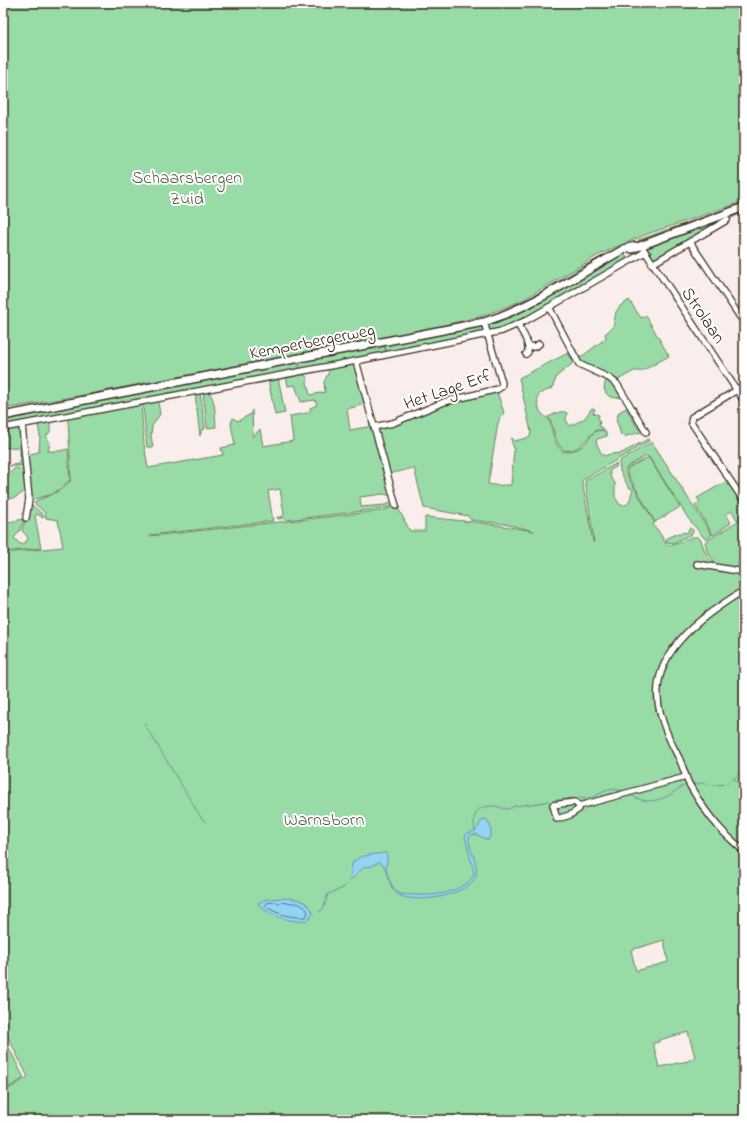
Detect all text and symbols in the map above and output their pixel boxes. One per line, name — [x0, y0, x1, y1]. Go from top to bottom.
park label: Schaarsbergen Zuid — [132, 166, 242, 213]
street label: Strolaan — [674, 283, 731, 350]
street label: Kemperbergerweg — [248, 318, 377, 369]
street label: Het Lage Erf — [400, 364, 496, 419]
park label: Warnsborn — [284, 808, 364, 834]

